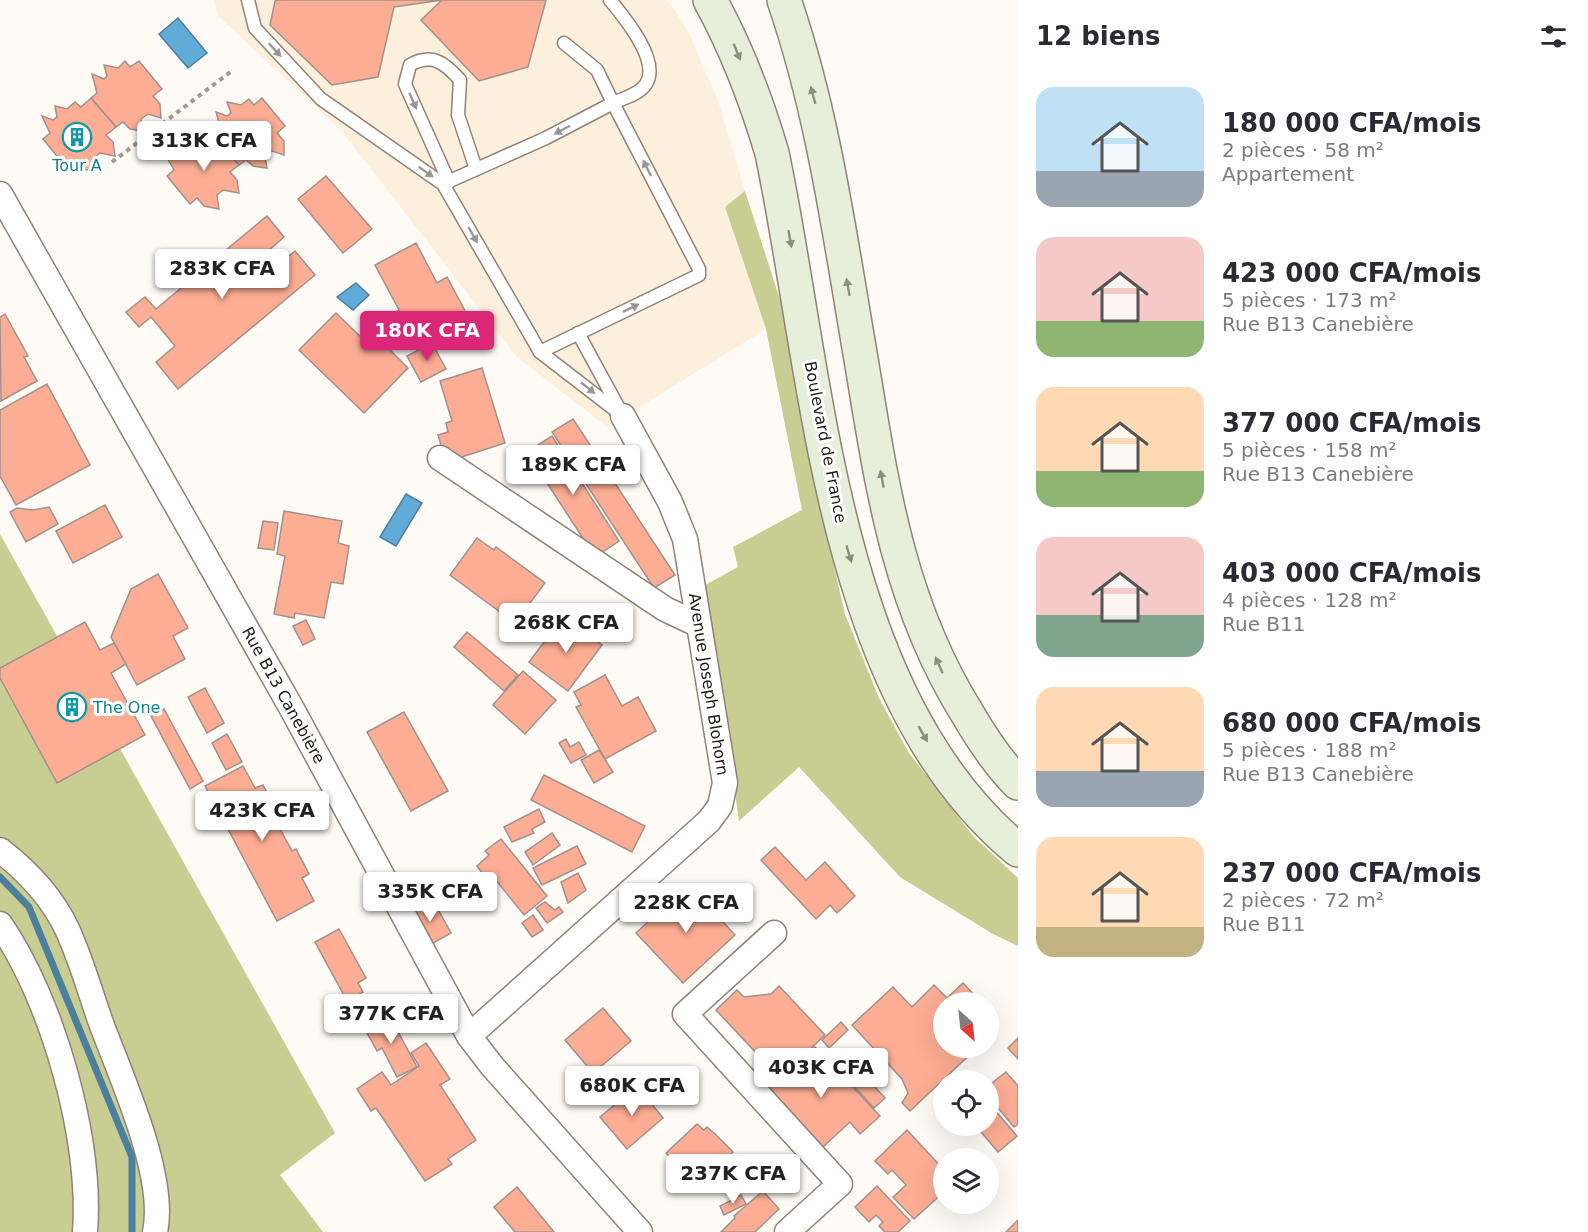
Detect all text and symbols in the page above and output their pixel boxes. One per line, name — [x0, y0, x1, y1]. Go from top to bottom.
icon: filters — [1537, 20, 1570, 53]
text: 12 biens — [1036, 21, 1160, 51]
one-way arrow — [268, 42, 281, 57]
one-way arrow — [732, 43, 742, 61]
one-way arrow — [807, 86, 817, 104]
one-way arrow — [408, 92, 418, 110]
text: 180 000 CFA/mois — [1222, 108, 1481, 138]
icon: home — [1084, 111, 1156, 183]
building icon: Tour A — [61, 121, 93, 153]
pin: 313K CFA — [142, 121, 266, 172]
one-way arrow — [553, 125, 570, 135]
text: 313K CFA — [151, 128, 257, 152]
text: 2 pièces · 58 m² — [1222, 138, 1384, 162]
place label: Tour A — [51, 156, 102, 175]
one-way arrow — [642, 159, 652, 176]
text: Appartement — [1222, 162, 1354, 186]
one-way arrow — [417, 166, 433, 178]
one-way arrow — [467, 227, 478, 243]
one-way arrow — [785, 230, 794, 249]
pin: 283K CFA — [160, 249, 284, 300]
text: 283K CFA — [169, 256, 275, 280]
text: 423 000 CFA/mois — [1222, 258, 1481, 288]
icon: home — [1084, 261, 1156, 333]
one-way arrow — [844, 277, 853, 296]
text: 5 pièces · 173 m² — [1222, 288, 1396, 312]
one-way arrow — [622, 303, 639, 312]
pin: 180K CFA — [365, 311, 489, 362]
text: Rue B13 Canebière — [1222, 312, 1414, 336]
text: 180K CFA — [374, 318, 480, 342]
street label: Boulevard de France — [801, 360, 851, 525]
one-way arrow — [580, 382, 596, 395]
text: 377 000 CFA/mois — [1222, 408, 1481, 438]
icon: home — [1084, 411, 1156, 483]
text: 5 pièces · 158 m² — [1222, 438, 1396, 462]
pin: 189K CFA — [511, 445, 635, 496]
text: 189K CFA — [520, 452, 626, 476]
text: Rue B13 Canebière — [1222, 462, 1414, 486]
one-way arrow — [877, 469, 886, 488]
one-way arrow — [845, 545, 854, 563]
text: 403 000 CFA/mois — [1222, 558, 1481, 588]
icon: home — [1084, 561, 1156, 633]
text: 4 pièces · 128 m² — [1222, 588, 1396, 612]
street label: Avenue Joseph Blohorn — [685, 592, 732, 777]
pin: 268K CFA — [504, 603, 628, 654]
text: 268K CFA — [513, 610, 619, 634]
text: Rue B11 — [1222, 612, 1306, 636]
street label: Rue B13 Canebière — [238, 624, 329, 767]
one-way arrow — [934, 655, 944, 673]
building icon: The One — [56, 691, 88, 723]
place label: The One — [92, 698, 160, 717]
text: 680 000 CFA/mois — [1222, 708, 1481, 738]
icon: home — [1084, 711, 1156, 783]
one-way arrow — [917, 726, 928, 742]
text: 5 pièces · 188 m² — [1222, 738, 1396, 762]
text: Rue B13 Canebière — [1222, 762, 1414, 786]
pin: 423K CFA — [200, 791, 324, 842]
text: 423K CFA — [209, 798, 315, 822]
text: 237 000 CFA/mois — [1222, 858, 1481, 888]
icon: home — [1084, 861, 1156, 933]
pin: 335K CFA — [368, 872, 492, 923]
text: 335K CFA — [377, 879, 483, 903]
pin: 228K CFA — [624, 883, 748, 934]
text: 2 pièces · 72 m² — [1222, 888, 1384, 912]
text: 228K CFA — [633, 890, 739, 914]
text: Rue B11 — [1222, 912, 1306, 936]
north arrow — [933, 992, 999, 1058]
map controls — [933, 992, 999, 1214]
pin: 377K CFA — [329, 994, 453, 1045]
text: 377K CFA — [338, 1001, 444, 1025]
pin: 403K CFA — [759, 1048, 883, 1099]
text: 403K CFA — [768, 1055, 874, 1079]
pin: 680K CFA — [570, 1066, 694, 1117]
button: locate — [933, 1070, 999, 1136]
text: 680K CFA — [579, 1073, 685, 1097]
button: layers — [933, 1148, 999, 1214]
pin: 237K CFA — [671, 1154, 795, 1205]
text: 237K CFA — [680, 1161, 786, 1185]

